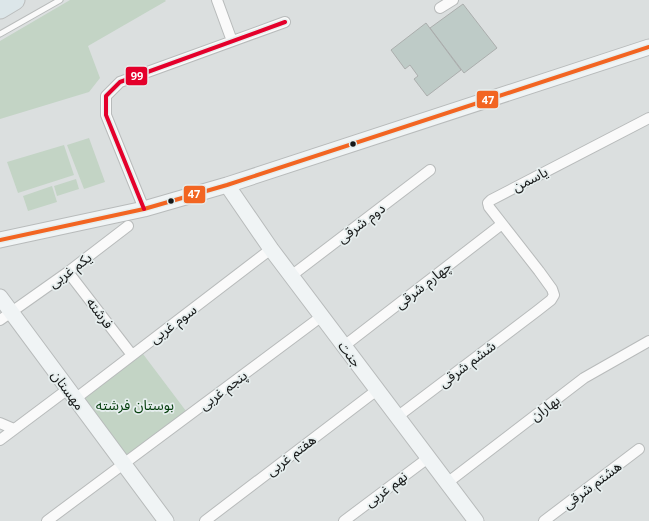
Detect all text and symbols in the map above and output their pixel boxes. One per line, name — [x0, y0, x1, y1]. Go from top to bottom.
line badge: 99 — [125, 66, 148, 86]
text: 99 — [131, 68, 143, 83]
line badge: 47 — [476, 90, 499, 109]
text: 47 — [482, 92, 494, 107]
unlabelled marker — [348, 139, 358, 149]
street label: یاسمن — [509, 162, 551, 196]
line badge: 47 — [183, 185, 206, 204]
text: 47 — [188, 186, 200, 201]
unlabelled marker — [166, 196, 176, 206]
street label: دوم شرقی — [333, 198, 390, 249]
street label: یکم غربی — [44, 247, 96, 293]
street label: چهارم شرقی — [390, 256, 456, 314]
street label: فرشته — [82, 293, 118, 332]
street label: سوم غربی — [145, 300, 201, 349]
street label: ششم شرقی — [434, 336, 500, 393]
street label: جنت — [334, 337, 367, 371]
street label: پنجم غربی — [195, 365, 252, 416]
street label: مهستان — [47, 366, 89, 414]
street label: بهاران — [526, 390, 564, 425]
park label: بوستان فرشته — [96, 395, 174, 414]
street label: هفتم غربی — [262, 430, 321, 481]
street label: هشتم شرقی — [558, 456, 626, 515]
street label: نهم غربی — [361, 466, 412, 512]

